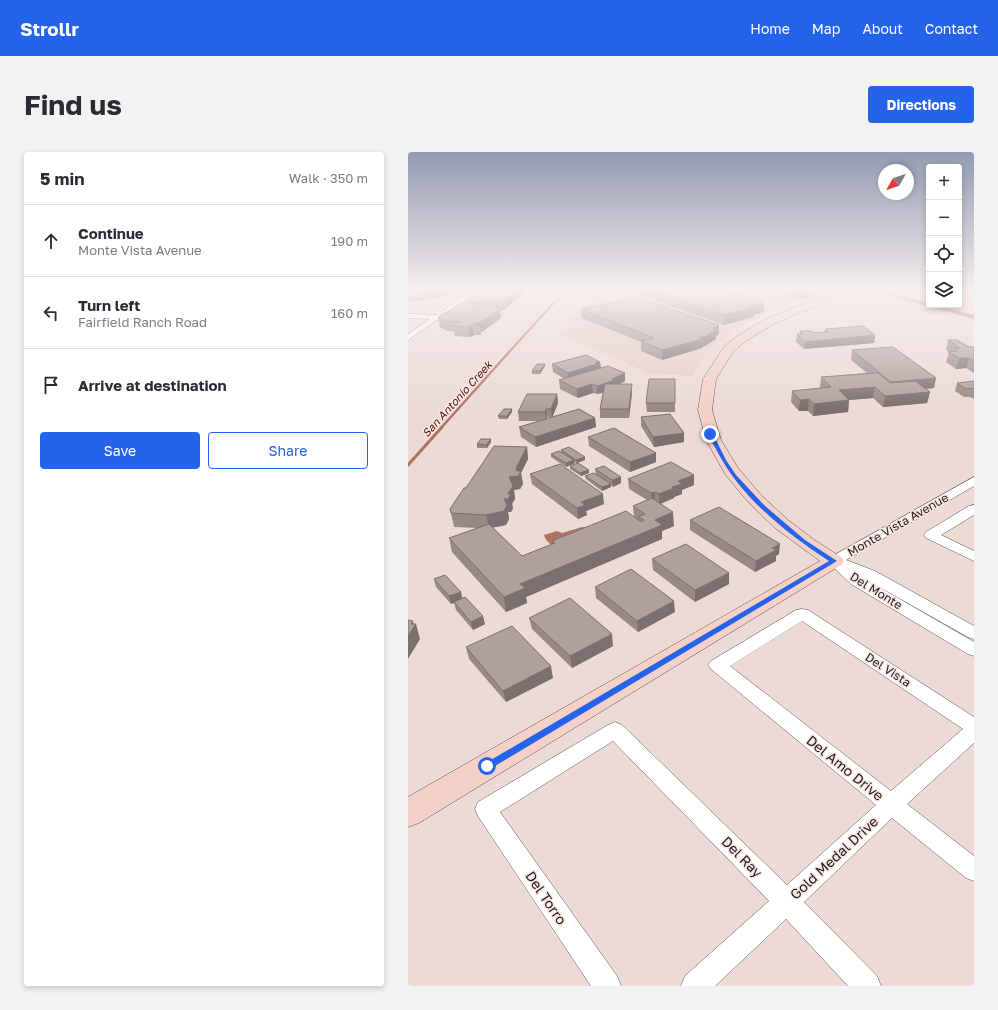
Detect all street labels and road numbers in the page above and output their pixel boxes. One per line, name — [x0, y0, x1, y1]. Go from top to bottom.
street label: Monte Vista Avenue — [845, 490, 951, 560]
street label: Del Monte — [847, 569, 905, 613]
street label: Del Vista — [863, 649, 914, 690]
street label: Del Amo Drive — [803, 731, 887, 804]
street label: Gold Medal Drive — [786, 813, 881, 903]
street label: Del Ray — [718, 833, 766, 881]
street label: Del Torro — [522, 868, 570, 928]

